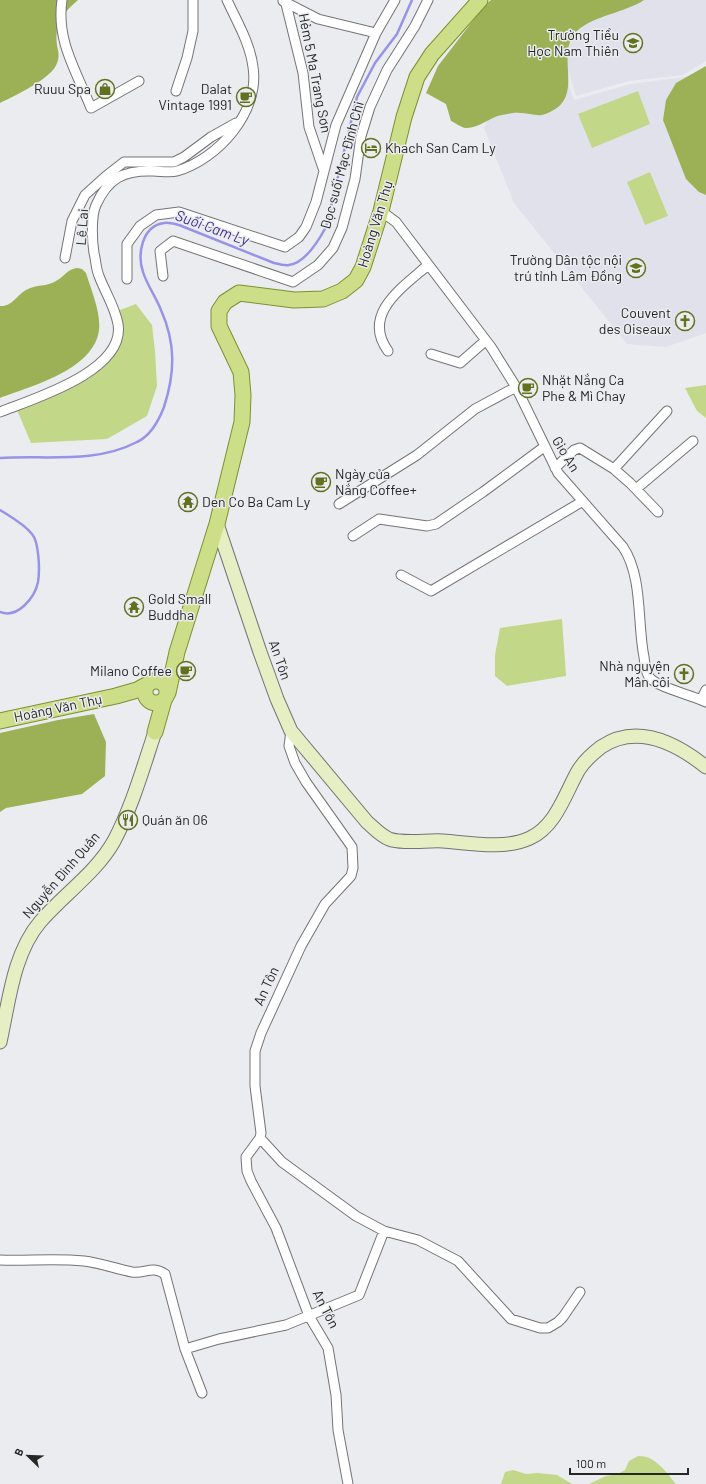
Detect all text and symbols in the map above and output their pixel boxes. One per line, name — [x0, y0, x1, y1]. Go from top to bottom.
street label: Hẻm 5 Ma Trang Sơn — [296, 12, 335, 134]
place label: Trường Tiểu Học Nam Thiên — [527, 26, 619, 59]
school or university icon: Trường Tiểu Học Nam Thiên — [622, 32, 644, 54]
shop icon: Ruuu Spa — [94, 78, 116, 100]
place label: Ruuu Spa — [34, 80, 91, 97]
place label: Dalat Vintage 1991 — [159, 80, 232, 113]
cafe icon: Dalat Vintage 1991 — [235, 86, 257, 108]
street label: Dọc suối Mạc Đĩnh Chi — [316, 99, 367, 231]
hotel icon: Khach San Cam Ly — [360, 137, 382, 159]
place label: Khach San Cam Ly — [385, 139, 496, 156]
street label: Hoàng Văn Thụ — [353, 178, 396, 269]
water label: Suối Cam Ly — [173, 205, 253, 249]
street label: Lê Lai — [72, 208, 91, 246]
place label: Trường Dân tộc nội trú tỉnh Lâm Đồng — [510, 251, 622, 284]
school or university icon: Trường Dân tộc nội trú tỉnh Lâm Đồng — [625, 257, 647, 279]
place label: Couvent des Oiseaux — [599, 304, 671, 337]
church icon: Couvent des Oiseaux — [674, 310, 696, 332]
place label: Nhặt Nắng Ca Phe & Mì Chay — [542, 371, 626, 404]
cafe icon: Nhặt Nắng Ca Phe & Mì Chay — [517, 377, 539, 399]
street label: Gio An — [549, 433, 584, 475]
place label: Ngày của Nắng Coffee+ — [335, 465, 417, 498]
cafe icon: Ngày của Nắng Coffee+ — [310, 471, 332, 493]
temple icon: Den Co Ba Cam Ly — [177, 491, 199, 513]
place label: Den Co Ba Cam Ly — [202, 493, 311, 510]
place label: Gold Small Buddha — [148, 590, 211, 623]
temple icon: Gold Small Buddha — [123, 596, 145, 618]
street label: An Tôn — [266, 638, 295, 682]
place label: Nhà nguyện Mân côi — [599, 657, 670, 690]
cafe icon: Milano Coffee — [175, 660, 197, 682]
place label: Milano Coffee — [90, 662, 172, 679]
church icon: Nhà nguyện Mân côi — [673, 663, 695, 685]
street label: Hoàng Văn Thụ — [12, 690, 104, 725]
restaurant icon: Quán ăn 06 — [117, 809, 139, 831]
place label: Quán ăn 06 — [142, 811, 208, 828]
street label: Nguyễn Đình Quân — [18, 828, 103, 921]
street label: An Tôn — [249, 964, 282, 1008]
street label: An Tôn — [310, 1287, 343, 1331]
north arrow — [8, 1436, 48, 1476]
text: B — [11, 1446, 26, 1458]
scale bar — [570, 1450, 688, 1476]
text: 100 m — [576, 1456, 606, 1470]

